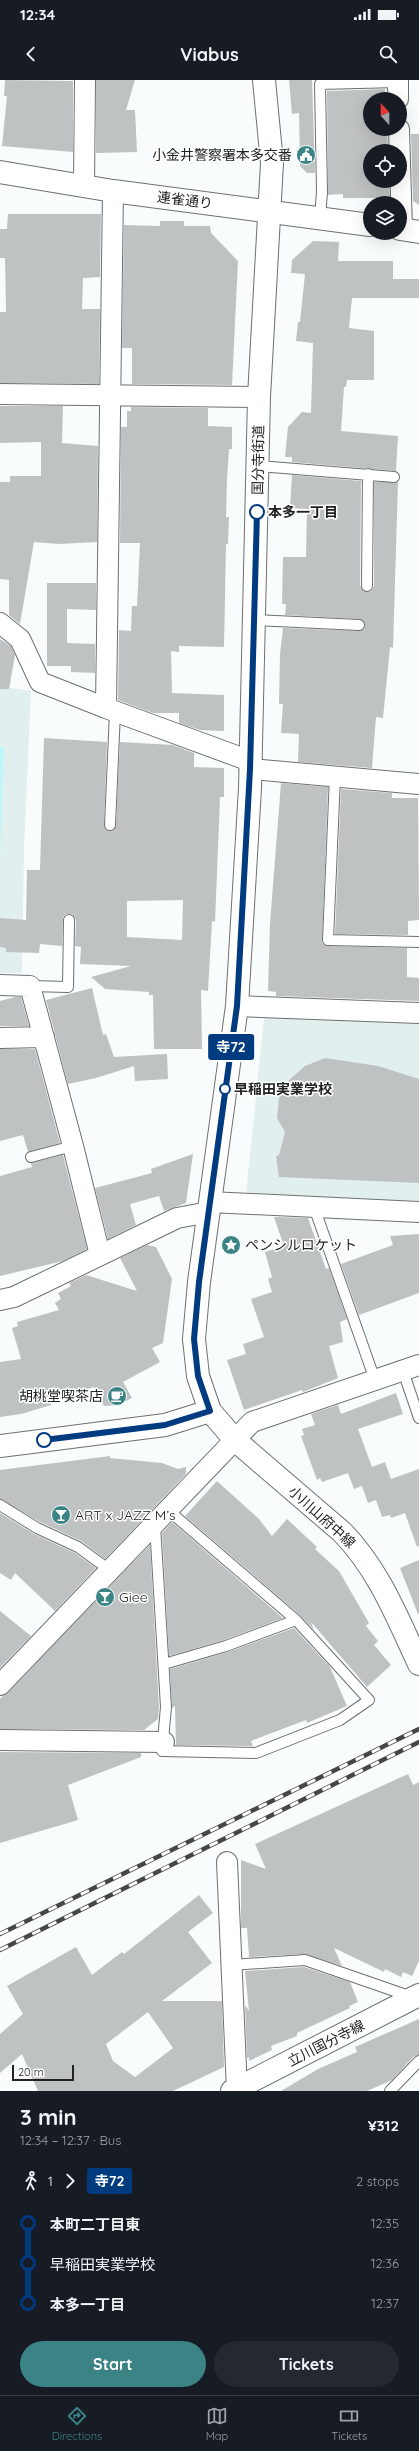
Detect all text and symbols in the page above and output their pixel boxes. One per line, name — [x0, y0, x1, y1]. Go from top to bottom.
text: 12:34 — [20, 5, 55, 24]
icon: back — [20, 43, 42, 65]
text: Viabus — [180, 43, 239, 66]
icon: search — [377, 43, 399, 65]
north arrow — [363, 92, 407, 136]
map controls — [363, 92, 407, 240]
public building icon: 小金井警察署本多交番 — [295, 144, 317, 166]
button: locate — [363, 144, 407, 188]
place label: 小金井警察署本多交番 — [152, 146, 292, 164]
street label: 連雀通り — [156, 188, 214, 212]
button: layers — [363, 196, 407, 240]
street label: 国分寺街道 — [248, 425, 268, 495]
place label: 本多一丁目 — [268, 503, 338, 521]
marker: 本多一丁目 — [249, 504, 265, 520]
line badge: 寺72 — [208, 1034, 254, 1060]
text: 寺72 — [216, 1038, 246, 1056]
place label: 早稲田実業学校 — [234, 1080, 332, 1098]
marker: 早稲田実業学校 — [219, 1083, 231, 1095]
place icon: ペンシルロケット — [220, 1234, 242, 1256]
place label: ペンシルロケット — [245, 1236, 357, 1254]
cafe icon: 胡桃堂喫茶店 — [106, 1385, 128, 1407]
place label: 胡桃堂喫茶店 — [19, 1387, 103, 1405]
unlabelled marker — [36, 1432, 52, 1448]
street label: 小川山府中線 — [285, 1482, 359, 1552]
bar icon: ART x JAZZ M’s — [50, 1504, 72, 1526]
place label: ART x JAZZ M’s — [75, 1506, 176, 1524]
bar icon: Giee — [94, 1586, 116, 1608]
place label: Giee — [119, 1588, 148, 1606]
street label: 立川国分寺線 — [284, 2016, 368, 2070]
scale bar — [12, 2063, 74, 2082]
text: 20 m — [18, 2065, 44, 2079]
text: 3 min — [20, 2103, 77, 2131]
text: ¥312 — [368, 2116, 399, 2135]
text: 12:34 – 12:37 · Bus — [20, 2132, 121, 2148]
icon: walk — [20, 2170, 42, 2192]
icon: forward — [59, 2170, 81, 2192]
text: 寺72 — [95, 2172, 124, 2190]
text: 1 — [48, 2173, 53, 2189]
text: 2 stops — [356, 2173, 399, 2189]
text: 本町二丁目東 — [50, 2215, 140, 2234]
text: 12:35 — [371, 2215, 399, 2231]
text: 早稲田実業学校 — [50, 2255, 155, 2274]
text: 12:36 — [371, 2255, 399, 2271]
text: 本多一丁目 — [50, 2295, 125, 2314]
text: 12:37 — [371, 2295, 399, 2311]
button: Start — [20, 2341, 206, 2387]
button: Tickets — [214, 2341, 399, 2387]
tab: Directions — [52, 2405, 102, 2443]
tab: Map — [206, 2405, 228, 2443]
tab: Tickets — [332, 2405, 367, 2443]

